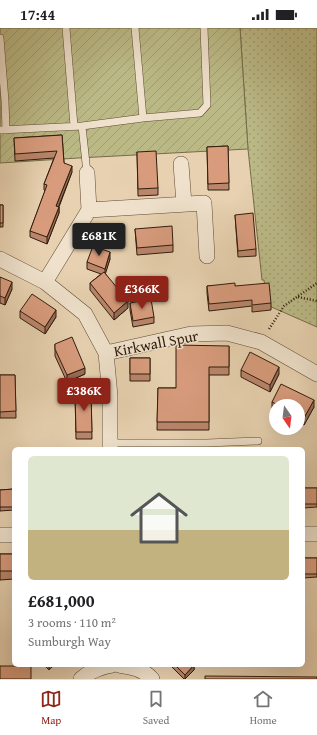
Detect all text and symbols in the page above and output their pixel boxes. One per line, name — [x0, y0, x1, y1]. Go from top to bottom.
text: 17:44 — [20, 4, 55, 25]
pin: £681K — [71, 223, 127, 257]
text: £681K — [81, 226, 117, 245]
pin: £366K — [114, 276, 170, 310]
text: £366K — [124, 279, 160, 298]
street label: Kirkwall Spur — [112, 325, 200, 361]
pin: £386K — [56, 378, 112, 412]
text: £386K — [66, 381, 102, 400]
north arrow — [269, 399, 305, 435]
map controls — [269, 399, 305, 435]
icon: home — [123, 482, 195, 554]
text: £681,000 — [28, 588, 94, 613]
text: 3 rooms · 110 m² — [28, 613, 116, 632]
text: Sumburgh Way — [28, 632, 111, 651]
tab: Map — [40, 688, 62, 728]
tab: Saved — [143, 688, 169, 728]
tab: Home — [250, 688, 277, 728]

